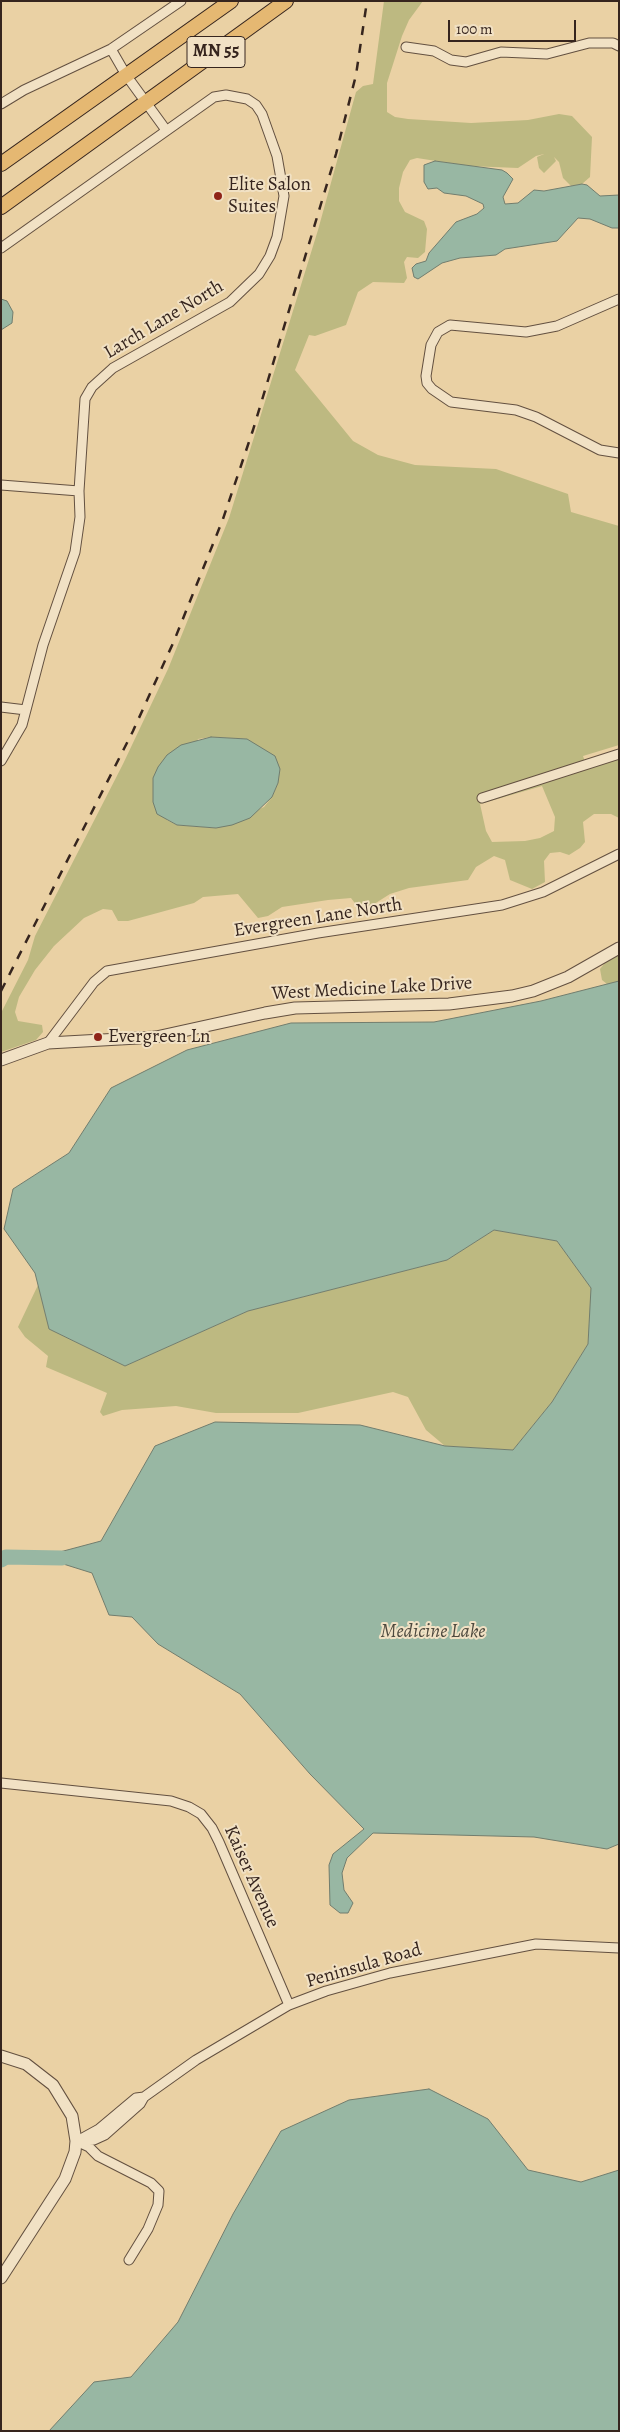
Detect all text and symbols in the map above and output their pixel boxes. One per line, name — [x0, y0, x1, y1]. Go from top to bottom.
scale bar — [450, 10, 578, 42]
text: 100 m — [456, 19, 493, 39]
road number: MN 55 — [187, 36, 245, 68]
place label: Elite Salon Suites — [228, 174, 311, 218]
marker: Elite Salon Suites — [212, 190, 224, 202]
street label: Larch Lane North — [100, 275, 228, 365]
street label: Evergreen Lane North — [232, 893, 404, 943]
street label: West Medicine Lake Drive — [271, 972, 473, 1006]
place label: Evergreen Ln — [108, 1026, 210, 1048]
marker: Evergreen Ln — [92, 1031, 104, 1043]
water label: Medicine Lake — [381, 1620, 485, 1644]
street label: Kaiser Avenue — [218, 1822, 284, 1932]
street label: Peninsula Road — [304, 1939, 424, 1993]

